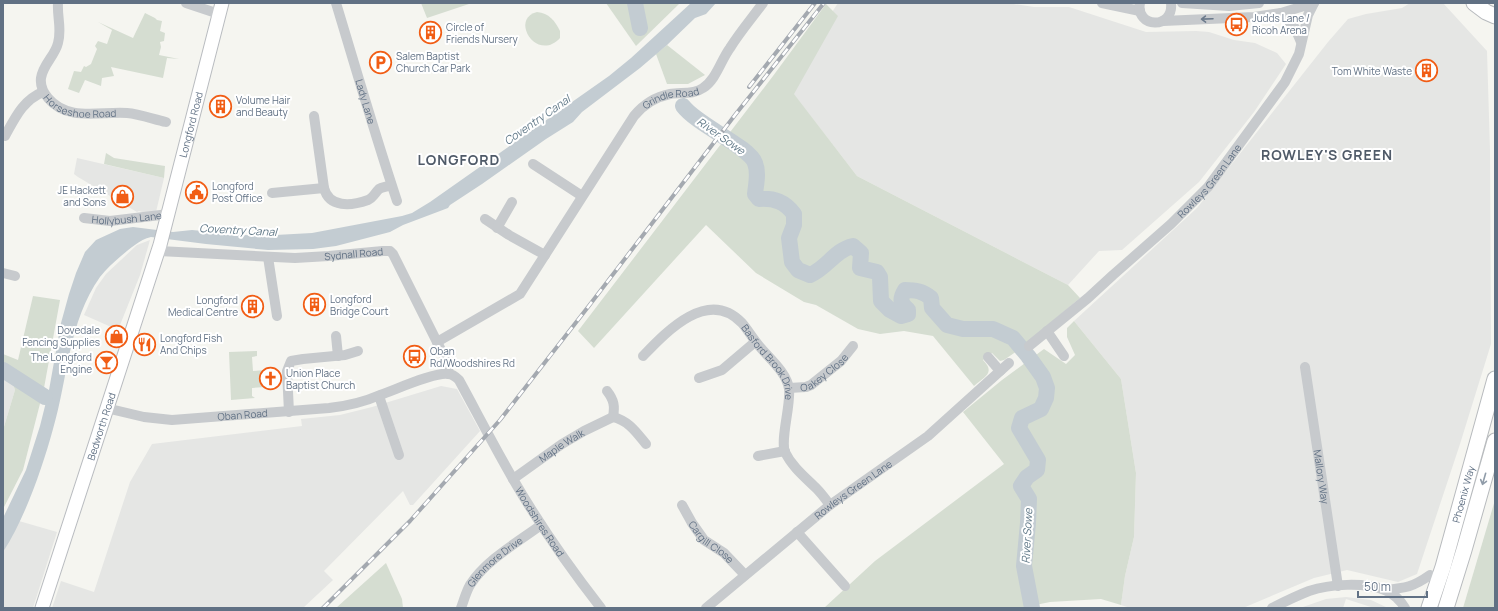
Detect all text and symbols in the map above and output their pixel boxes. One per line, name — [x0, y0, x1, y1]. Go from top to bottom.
bus stop icon: Judds Lane / Ricoh Arena — [1224, 11, 1250, 37]
place label: Judds Lane / Ricoh Arena — [1252, 11, 1310, 37]
one-way arrow — [1201, 16, 1214, 23]
building icon: Circle of Friends Nursery — [417, 20, 443, 46]
place label: Circle of Friends Nursery — [446, 20, 519, 46]
parking icon: Salem Baptist Church Car Park — [367, 49, 393, 75]
place label: Salem Baptist Church Car Park — [396, 49, 471, 75]
building icon: Tom White Waste — [1414, 58, 1440, 84]
place label: Tom White Waste — [1332, 64, 1412, 78]
street label: Lady Lane — [352, 77, 379, 126]
street label: Grindle Road — [639, 84, 701, 112]
street label: Longford Road — [176, 90, 206, 159]
water label: Coventry Canal — [501, 90, 574, 148]
street label: Horseshoe Road — [41, 91, 117, 121]
building icon: Volume Hair and Beauty — [208, 93, 234, 119]
place label: Volume Hair and Beauty — [236, 93, 291, 119]
water label: River Sowe — [694, 114, 749, 158]
street label: Rowleys Green Lane — [1174, 141, 1244, 221]
district label: ROWLEY'S GREEN — [1261, 145, 1393, 164]
district label: LONGFORD — [418, 150, 500, 169]
public building icon: Longford Post Office — [183, 179, 209, 205]
place label: Longford Post Office — [212, 179, 263, 205]
place label: JE Hackett and Sons — [58, 183, 107, 209]
shop icon: JE Hackett and Sons — [109, 183, 135, 209]
street label: Hollybush Lane — [91, 208, 163, 228]
water label: Coventry Canal — [199, 220, 279, 239]
street label: Sydnall Road — [324, 244, 384, 263]
building icon: Longford Bridge Court — [302, 292, 328, 318]
place label: Longford Bridge Court — [330, 292, 388, 318]
place label: Longford Medical Centre — [168, 293, 238, 319]
building icon: Longford Medical Centre — [240, 293, 266, 319]
street label: Basford Brook Drive — [738, 321, 796, 401]
place label: Dovedale Fencing Supplies — [22, 323, 100, 349]
shop icon: Dovedale Fencing Supplies — [103, 323, 129, 349]
restaurant icon: Longford Fish And Chips — [131, 331, 157, 357]
place label: Longford Fish And Chips — [160, 331, 222, 357]
bus stop icon: Oban Rd/Woodshires Rd — [402, 344, 428, 370]
place label: Oban Rd/Woodshires Rd — [430, 344, 515, 370]
place label: The Longford Engine — [31, 350, 92, 376]
bar icon: The Longford Engine — [94, 350, 120, 376]
street label: Oakey Close — [800, 350, 851, 394]
church icon: Union Place Baptist Church — [257, 366, 283, 392]
place label: Union Place Baptist Church — [286, 366, 355, 392]
street label: Bedworth Road — [83, 391, 119, 462]
street label: Oban Road — [217, 406, 268, 424]
street label: Maple Walk — [536, 425, 588, 465]
street label: Mallory Way — [1311, 449, 1333, 506]
street label: Rowleys Green Lane — [811, 456, 895, 522]
street label: Phoenix Way — [1449, 463, 1478, 524]
one-way arrow — [1480, 472, 1488, 485]
street label: Woodshires Road — [512, 484, 568, 559]
water label: River Sowe — [1018, 507, 1035, 564]
street label: Cargill Close — [685, 518, 737, 566]
street label: Glenmore Drive — [464, 533, 525, 590]
scale bar — [1358, 573, 1427, 599]
text: 50 m — [1364, 578, 1391, 595]

